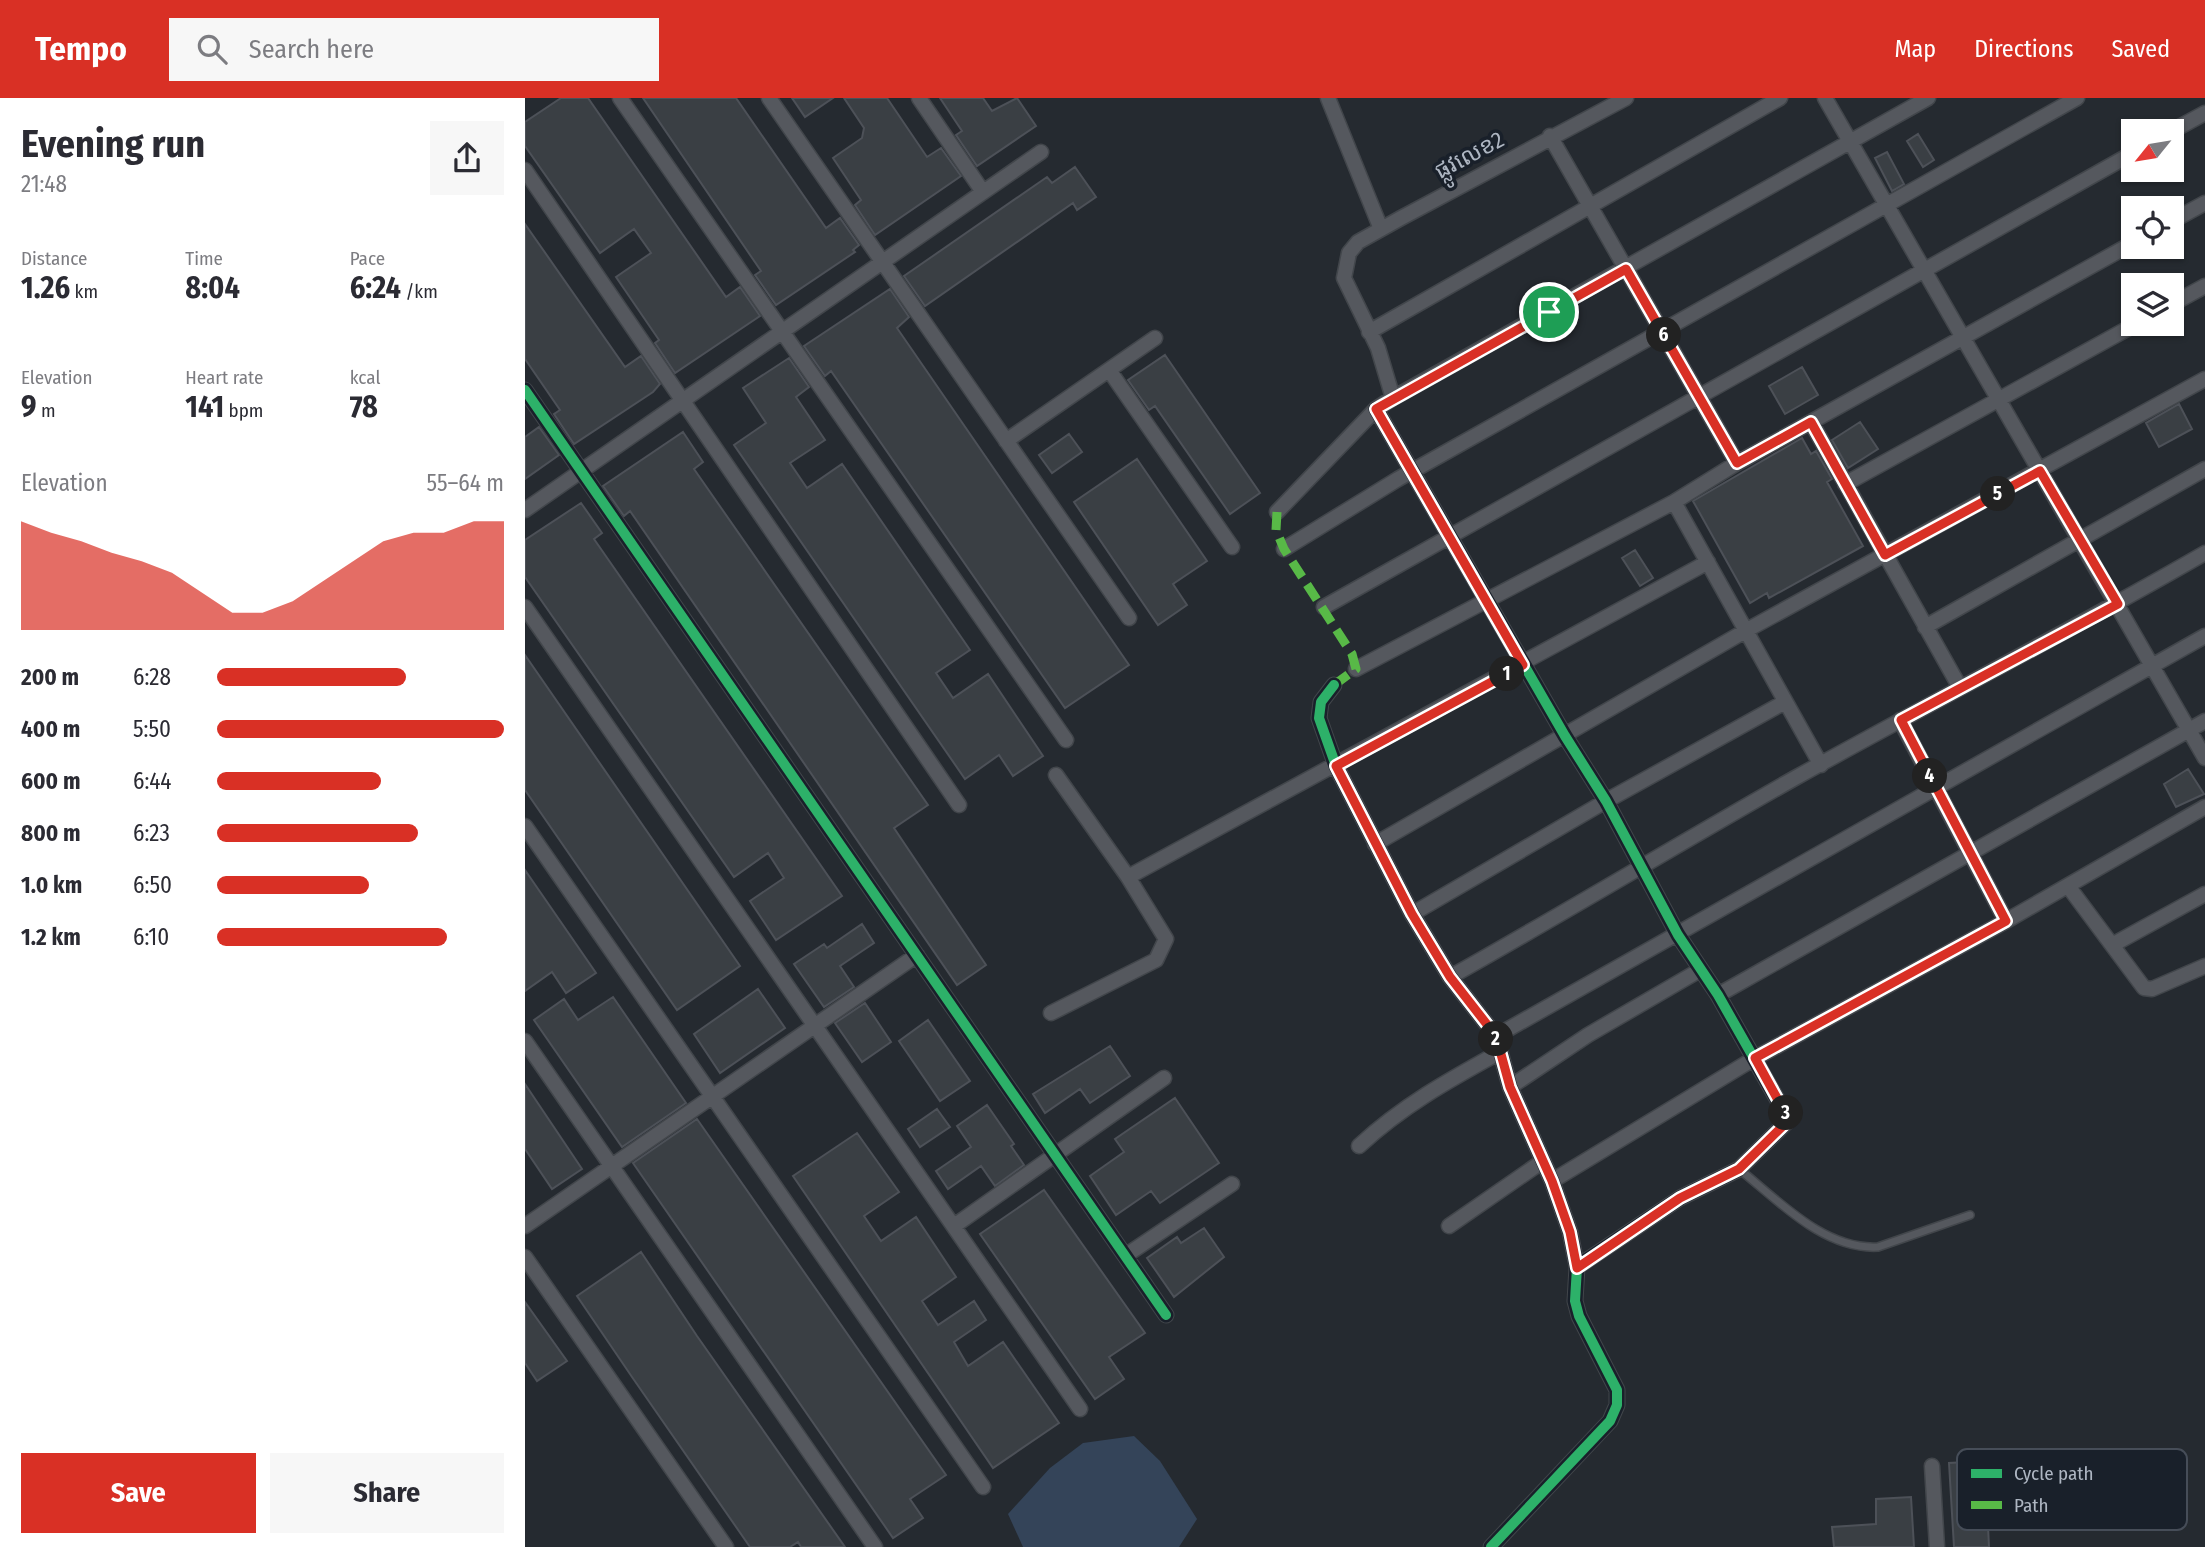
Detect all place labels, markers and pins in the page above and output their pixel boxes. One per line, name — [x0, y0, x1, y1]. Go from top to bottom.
pin — [1519, 282, 1579, 342]
pin: 6 — [1647, 317, 1681, 352]
pin: 5 — [1981, 476, 2015, 512]
pin: 1 — [1489, 656, 1525, 692]
pin: 4 — [1913, 758, 1947, 794]
pin: 2 — [1479, 1021, 1513, 1056]
pin: 3 — [1769, 1096, 1803, 1130]

